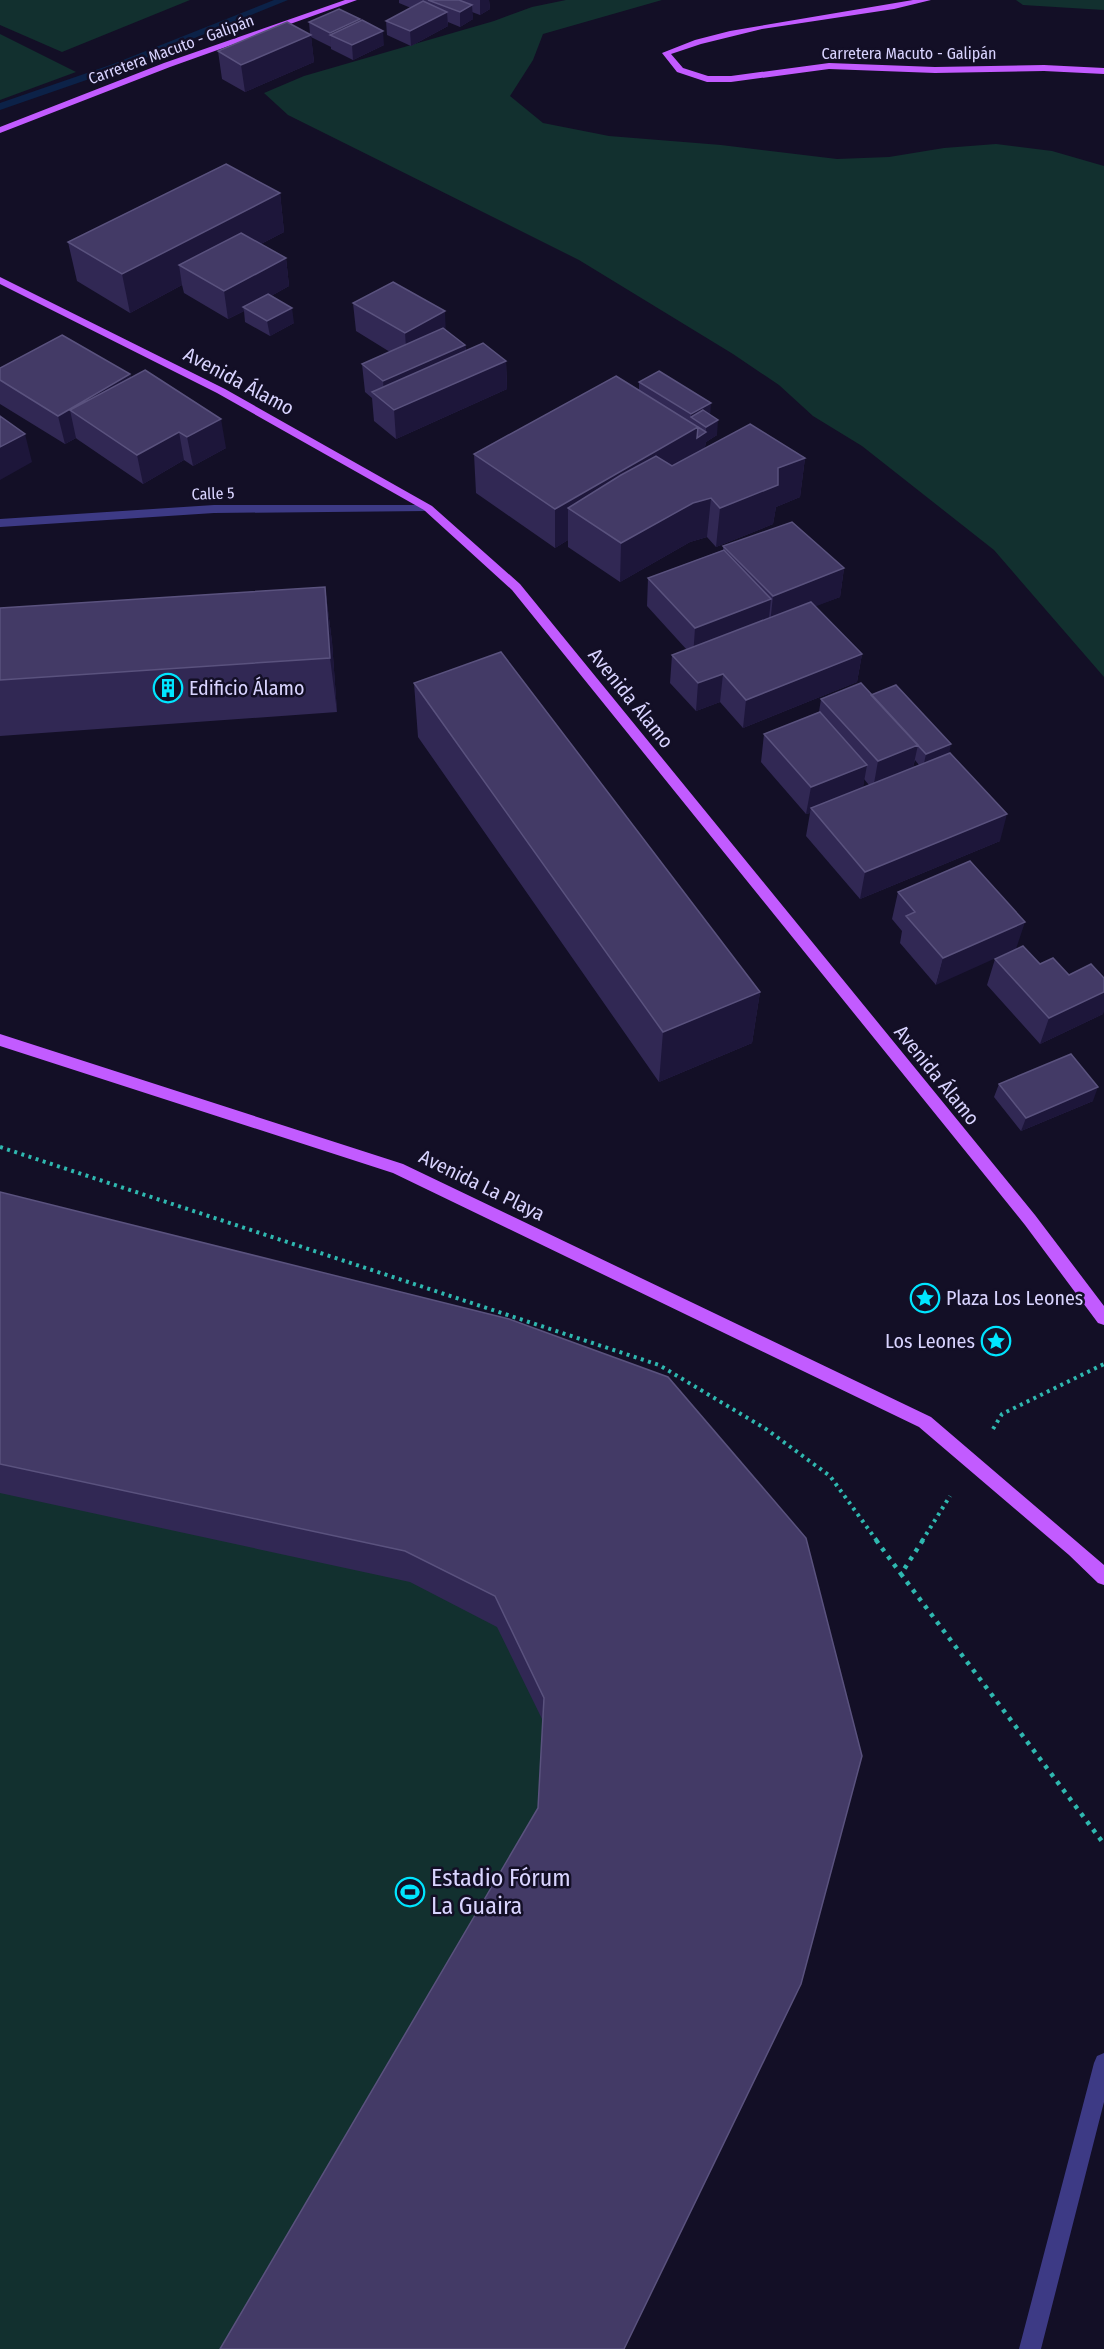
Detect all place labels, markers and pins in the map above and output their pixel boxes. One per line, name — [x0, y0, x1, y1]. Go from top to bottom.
building icon: Edificio Álamo — [152, 672, 184, 704]
place label: Edificio Álamo — [189, 676, 304, 700]
place icon: Plaza Los Leones — [909, 1282, 941, 1314]
place label: Plaza Los Leones — [946, 1286, 1083, 1310]
place icon: Los Leones — [980, 1325, 1012, 1357]
place label: Los Leones — [885, 1329, 975, 1353]
place label: Estadio Fórum La Guaira — [431, 1864, 571, 1920]
sports icon: Estadio Fórum La Guaira — [394, 1876, 426, 1908]

